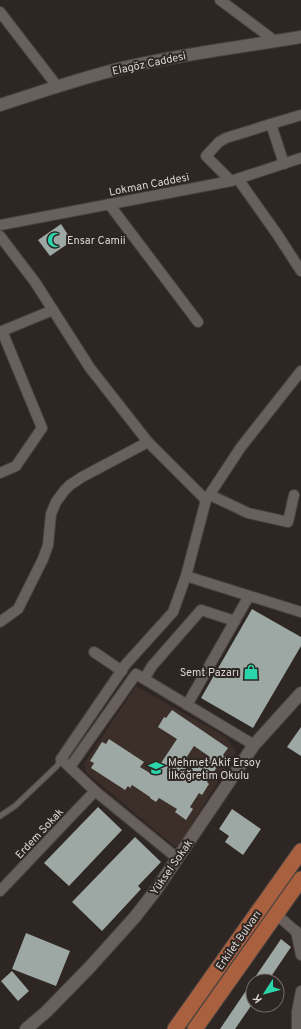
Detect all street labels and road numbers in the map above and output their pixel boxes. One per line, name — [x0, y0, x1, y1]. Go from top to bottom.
street label: Elagöz Caddesi — [111, 49, 187, 79]
street label: Lokman Caddesi — [108, 170, 191, 200]
street label: Erdem Sokak — [13, 805, 67, 862]
street label: Yüksel Sokak — [148, 837, 196, 898]
street label: Erkilet Bulvarı — [213, 908, 264, 973]

